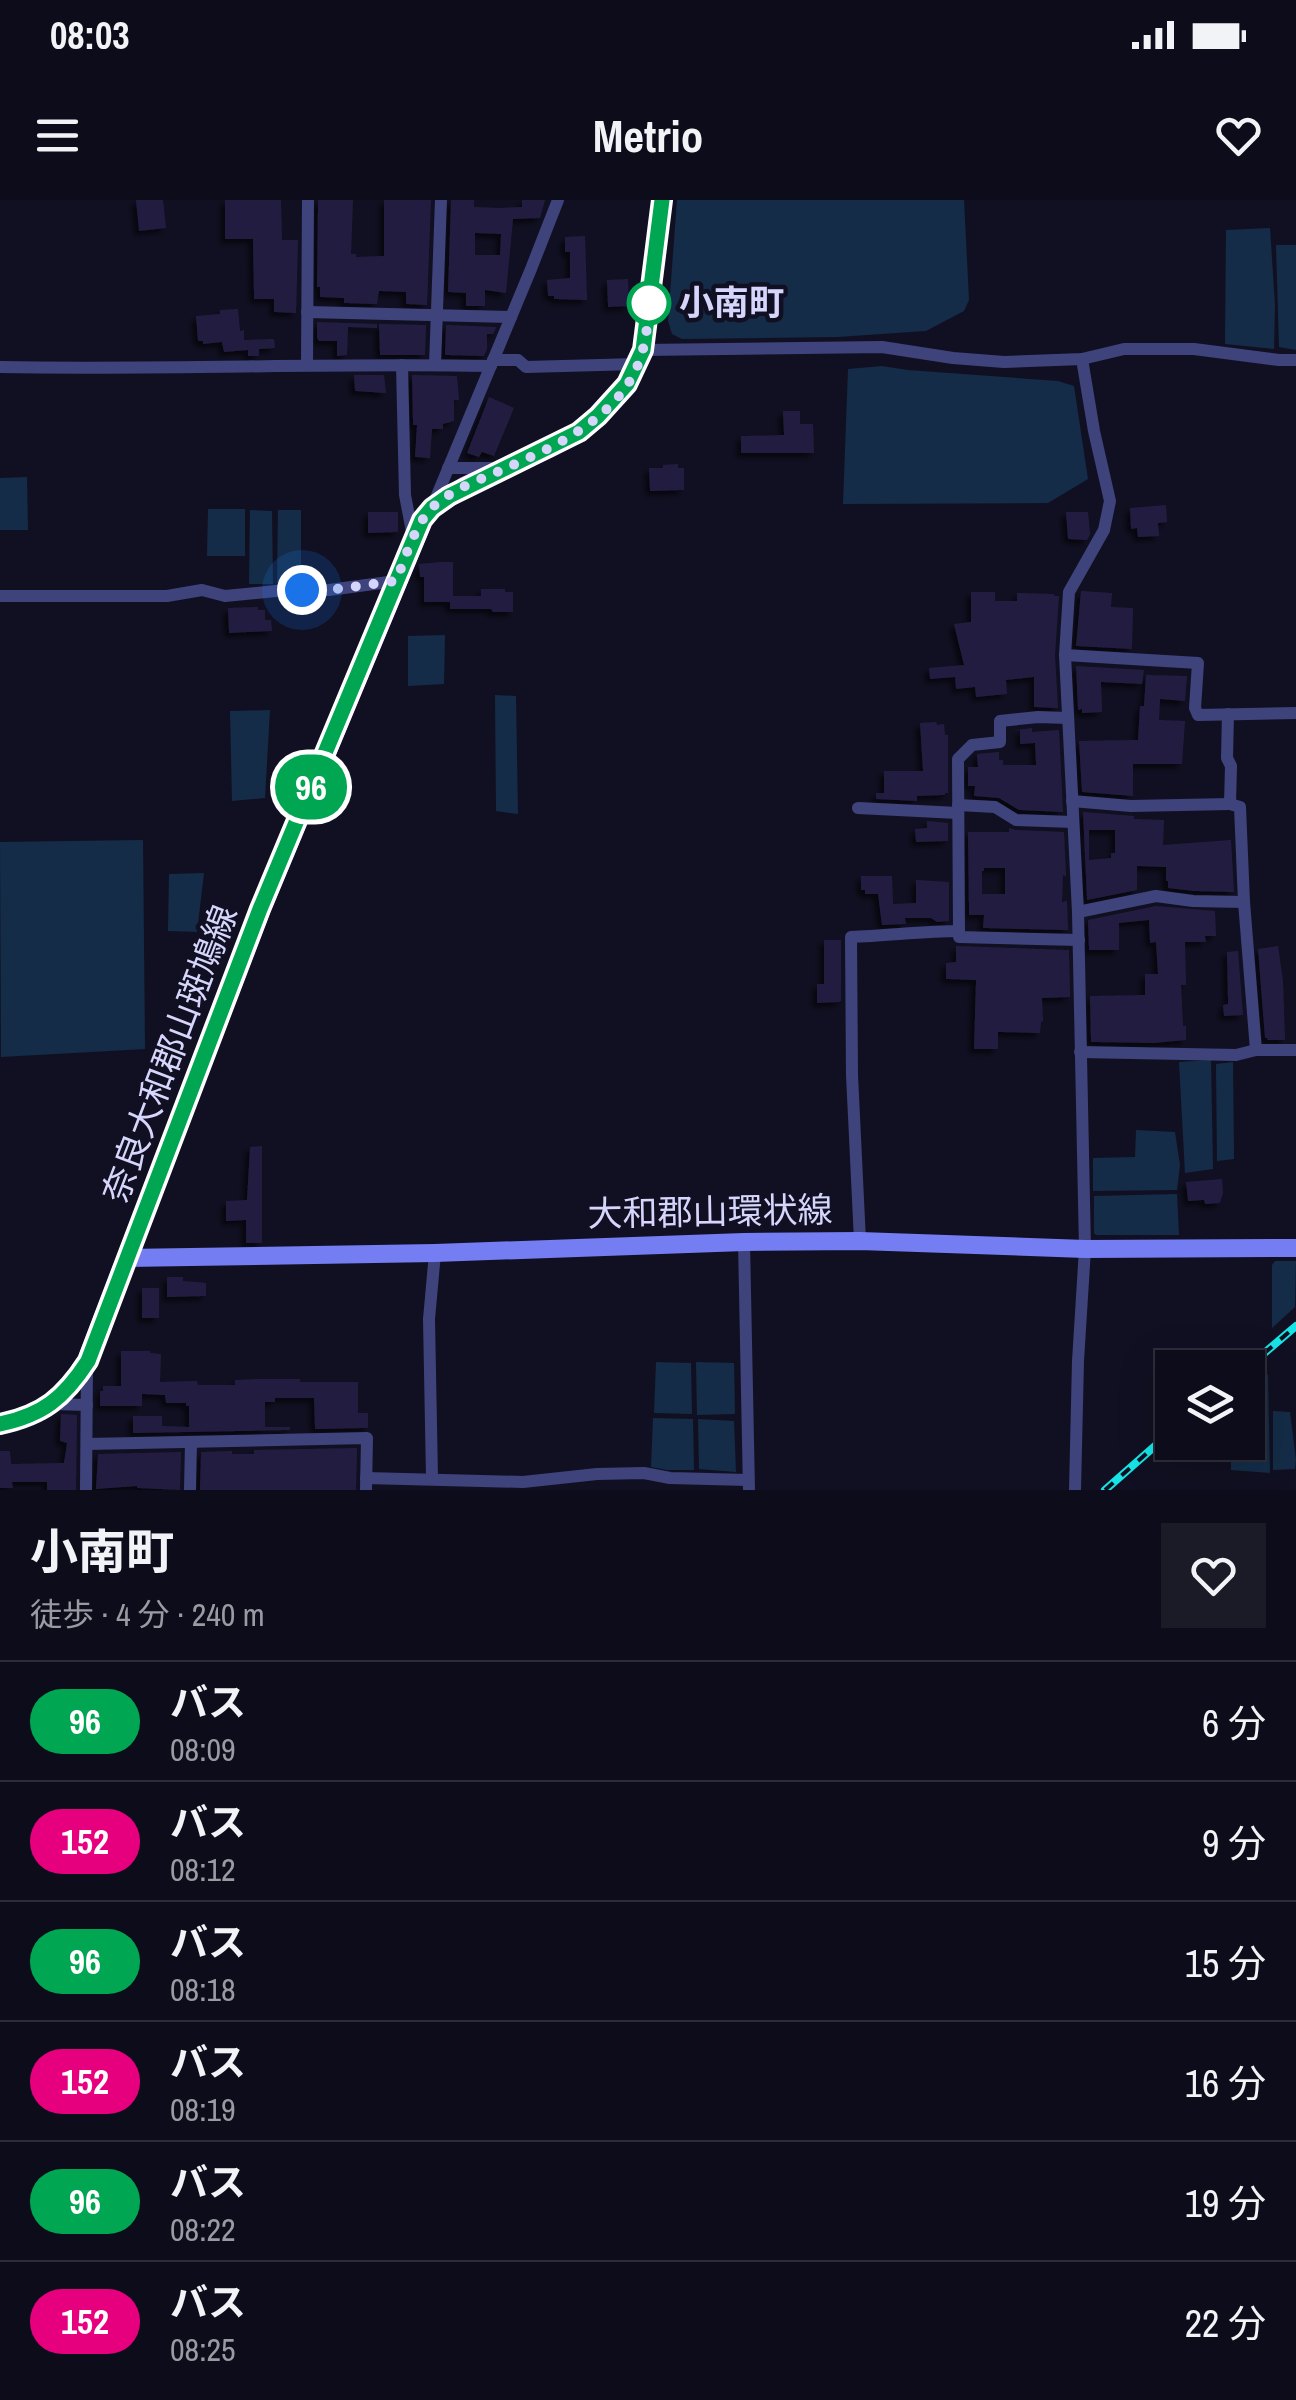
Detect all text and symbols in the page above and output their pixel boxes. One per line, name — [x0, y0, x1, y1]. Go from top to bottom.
text: 08:03 — [50, 10, 130, 61]
text: Metrio — [593, 105, 703, 166]
icon: menu — [30, 108, 85, 163]
icon: heart — [1211, 108, 1266, 163]
place label: 小南町 — [679, 279, 784, 326]
marker: 小南町 — [628, 282, 670, 324]
your location — [277, 565, 327, 615]
line badge: 96 — [266, 754, 356, 820]
text: 96 — [295, 764, 327, 811]
street label: 奈良大和郡山斑鳩線 — [91, 898, 248, 1209]
street label: 大和郡山環状線 — [587, 1186, 833, 1237]
map controls — [1155, 1350, 1265, 1460]
button: layers — [1155, 1350, 1265, 1460]
text: 小南町 — [30, 1519, 174, 1584]
button: heart — [1161, 1523, 1266, 1628]
text: 徒歩 · 4 分 · 240 m — [30, 1593, 265, 1636]
text: バス — [170, 1677, 246, 1728]
text: 96 — [69, 1698, 101, 1745]
text: 6 分 — [1202, 1698, 1266, 1749]
text: 08:09 — [170, 1728, 236, 1771]
text: バス — [170, 1797, 246, 1848]
text: 152 — [61, 1818, 109, 1865]
text: 9 分 — [1202, 1818, 1266, 1869]
text: 08:12 — [170, 1848, 236, 1891]
text: バス — [170, 1917, 246, 1968]
text: 96 — [69, 1938, 101, 1985]
text: 15 分 — [1185, 1938, 1266, 1989]
text: 08:18 — [170, 1968, 236, 2011]
text: バス — [170, 2037, 246, 2088]
text: 152 — [61, 2058, 109, 2105]
text: 16 分 — [1185, 2058, 1266, 2109]
text: 08:19 — [170, 2088, 236, 2131]
text: バス — [170, 2157, 246, 2208]
text: 96 — [69, 2178, 101, 2225]
text: 19 分 — [1185, 2178, 1266, 2229]
text: 08:22 — [170, 2208, 236, 2251]
text: バス — [170, 2277, 246, 2328]
text: 152 — [61, 2298, 109, 2345]
text: 22 分 — [1185, 2298, 1266, 2349]
text: 08:25 — [170, 2328, 236, 2371]

